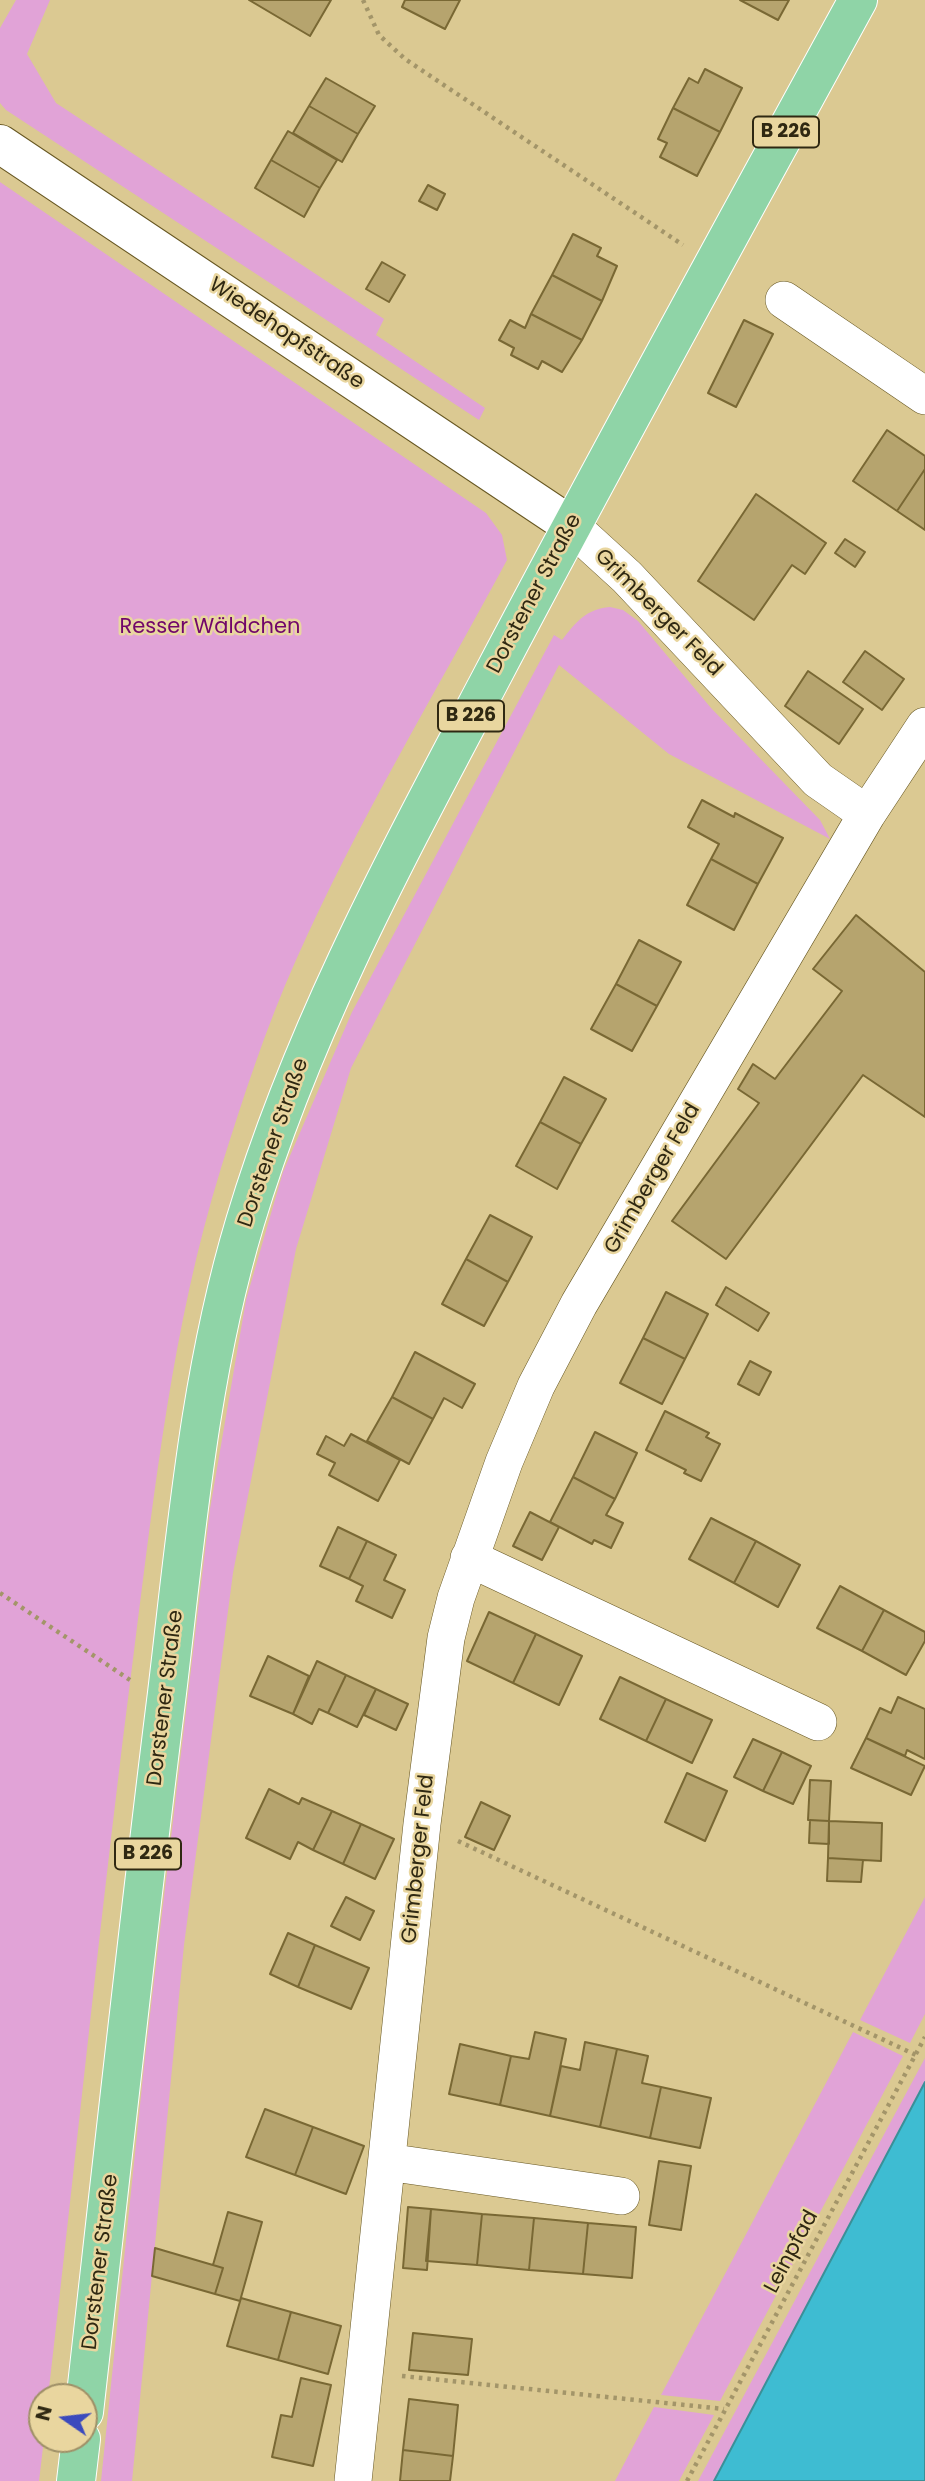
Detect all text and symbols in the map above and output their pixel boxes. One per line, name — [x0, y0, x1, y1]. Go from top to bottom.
road number: B 226 — [753, 116, 819, 148]
street label: Wiedehopfstraße — [204, 273, 368, 395]
street label: Dorstener Straße — [482, 510, 588, 678]
street label: Grimberger Feld — [589, 544, 727, 682]
park label: Resser Wäldchen — [120, 615, 300, 641]
road number: B 226 — [438, 701, 504, 732]
street label: Dorstener Straße — [233, 1055, 315, 1231]
street label: Grimberger Feld — [600, 1099, 706, 1259]
street label: Dorstener Straße — [143, 1609, 189, 1787]
street label: Grimberger Feld — [398, 1773, 440, 1945]
road number: B 226 — [115, 1838, 181, 1870]
street label: Dorstener Straße — [78, 2173, 124, 2351]
street label: Leinpfad — [760, 2206, 824, 2298]
north arrow — [28, 2383, 98, 2453]
text: N — [29, 2403, 59, 2423]

